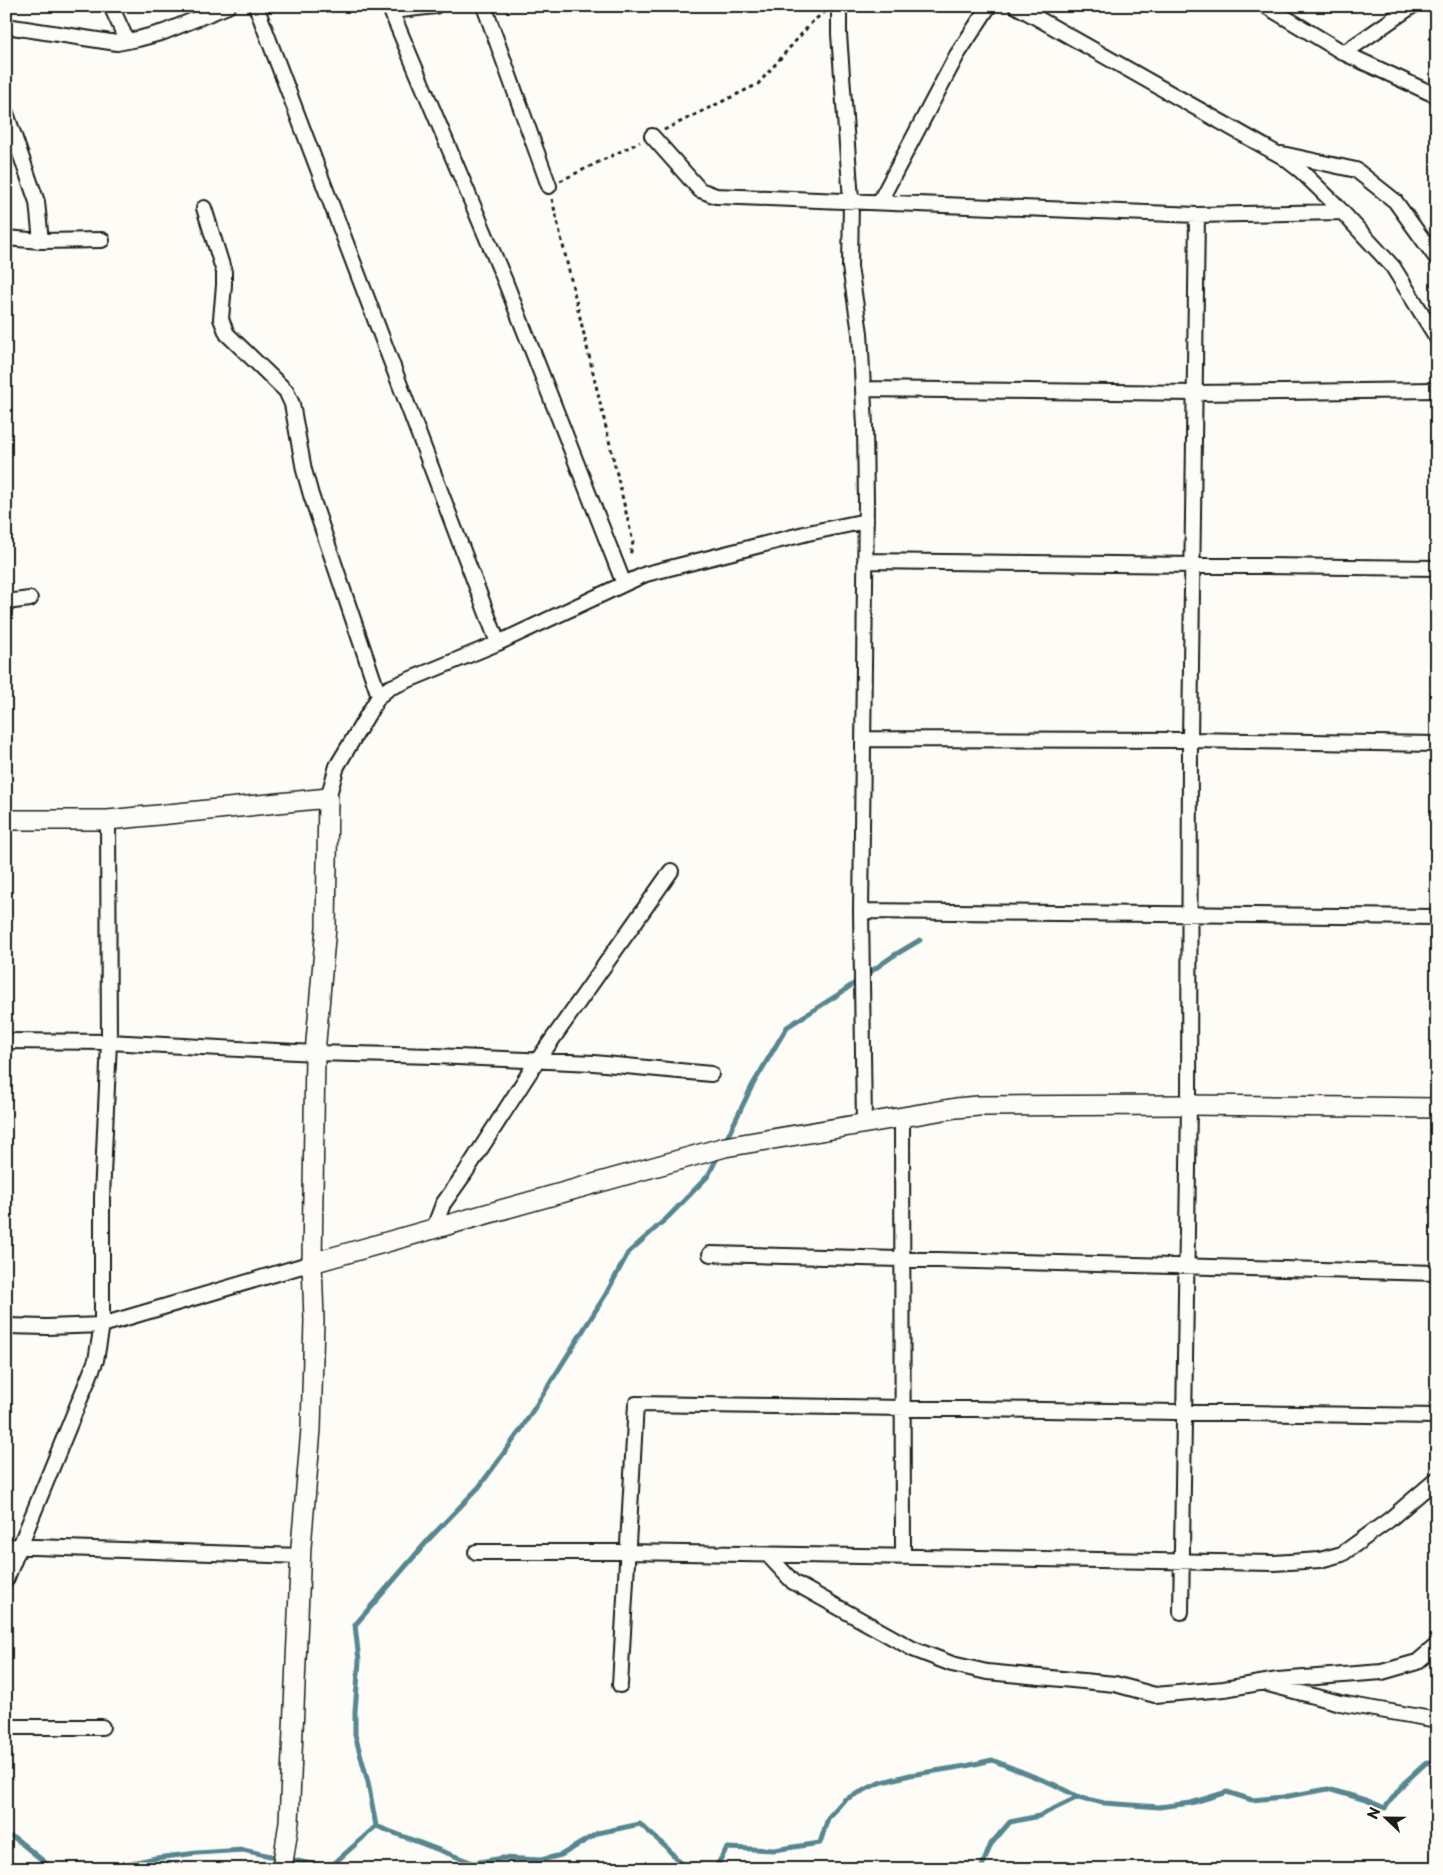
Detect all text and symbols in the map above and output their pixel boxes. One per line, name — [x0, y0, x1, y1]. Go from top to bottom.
north arrow — [1360, 1792, 1410, 1842]
text: N — [1362, 1804, 1385, 1822]

